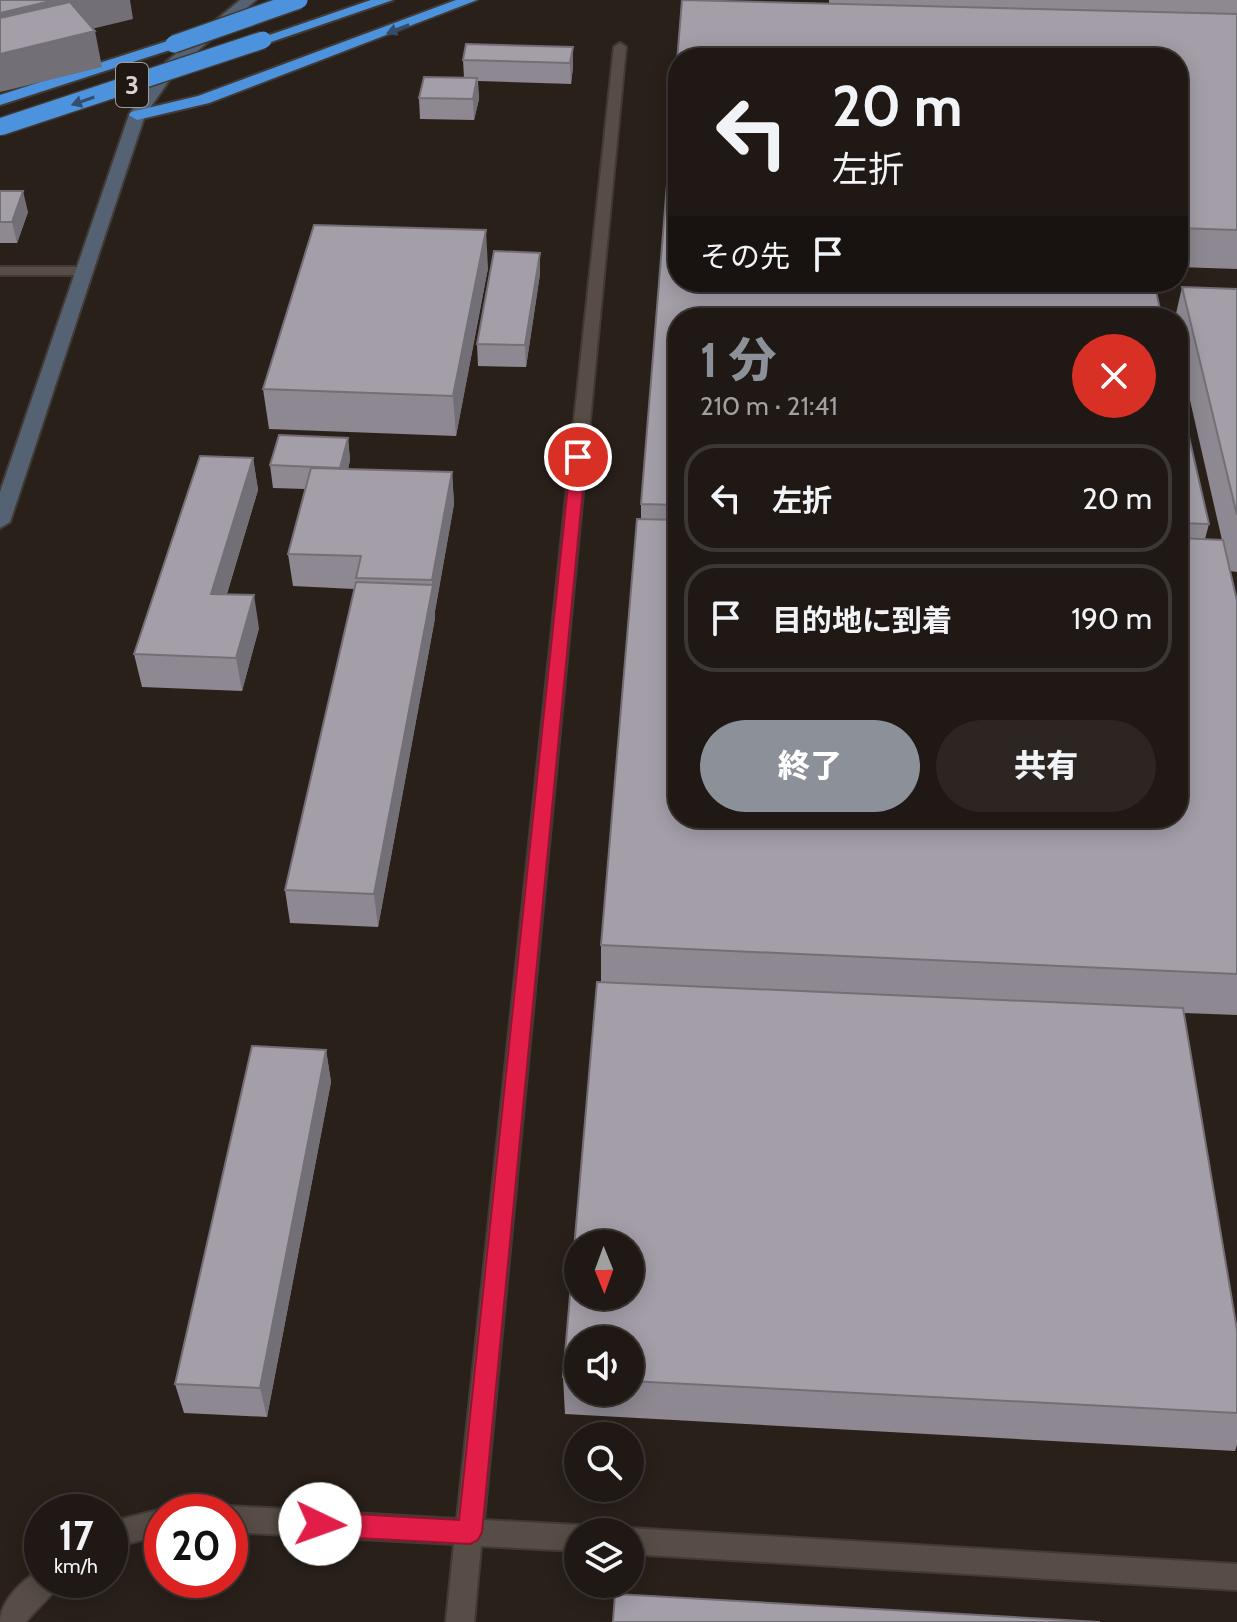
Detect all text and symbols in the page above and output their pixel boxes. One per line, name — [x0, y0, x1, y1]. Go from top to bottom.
one-way arrow — [386, 23, 410, 36]
road number: 3 — [116, 63, 148, 107]
text: 20 m — [832, 72, 962, 140]
icon: left — [700, 80, 804, 184]
one-way arrow — [71, 96, 95, 108]
text: 左折 — [832, 147, 904, 191]
icon: arrive — [806, 232, 850, 276]
text: その先 — [700, 238, 790, 275]
text: 1 分 — [700, 331, 777, 389]
button: close — [1072, 334, 1156, 418]
text: 210 m · 21:41 — [700, 390, 838, 422]
pin — [544, 423, 612, 491]
icon: arrive — [556, 435, 600, 479]
icon: left — [704, 476, 748, 520]
text: 20 m — [1082, 480, 1152, 517]
text: 左折 — [772, 482, 832, 519]
icon: arrive — [704, 596, 748, 640]
text: 190 m — [1071, 600, 1152, 637]
text: 目的地に到着 — [772, 602, 952, 639]
button: 終了 — [700, 720, 920, 812]
button: 共有 — [936, 720, 1156, 812]
north arrow — [564, 1230, 644, 1310]
map controls — [564, 1230, 644, 1598]
button: sound — [564, 1326, 644, 1406]
button: search — [564, 1422, 644, 1502]
position arrow — [278, 1482, 362, 1566]
speed limit sign: 20 — [144, 1494, 248, 1598]
text: 17 — [58, 1511, 94, 1560]
button: layers — [564, 1518, 644, 1598]
text: km/h — [54, 1554, 98, 1578]

